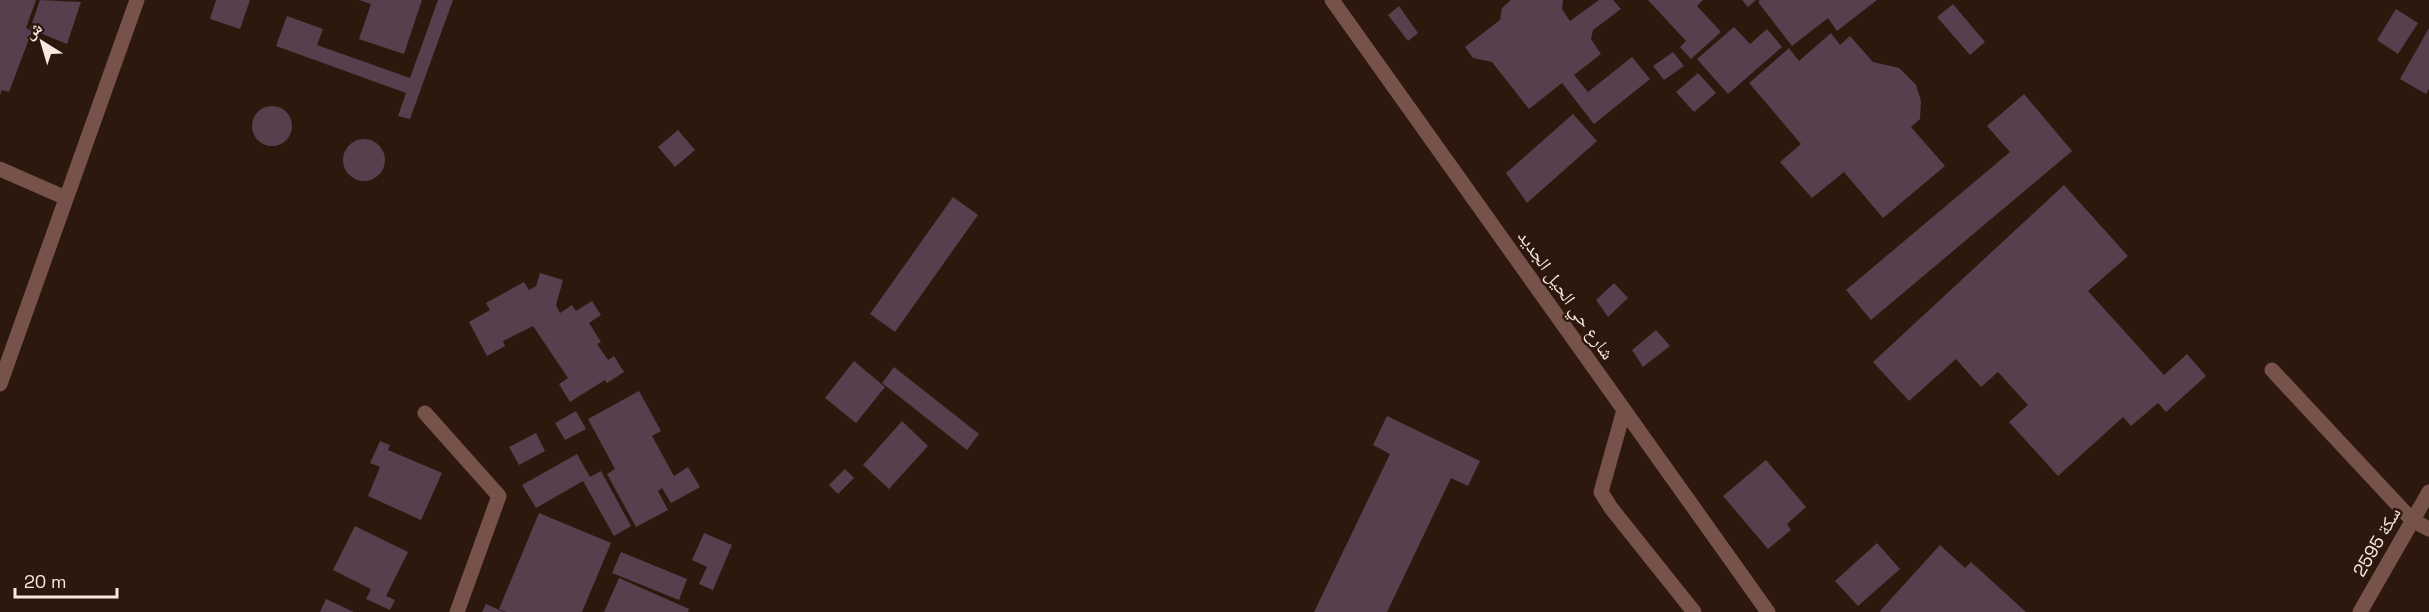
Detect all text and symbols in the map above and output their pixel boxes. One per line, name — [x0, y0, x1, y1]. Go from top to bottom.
north arrow — [12, 12, 72, 72]
text: ش — [20, 17, 46, 44]
street label: شارع حي الحيل الجديد — [1510, 226, 1620, 366]
street label: سكة 2595 — [2348, 503, 2406, 581]
scale bar — [15, 561, 117, 599]
text: 20 m — [24, 570, 67, 593]

